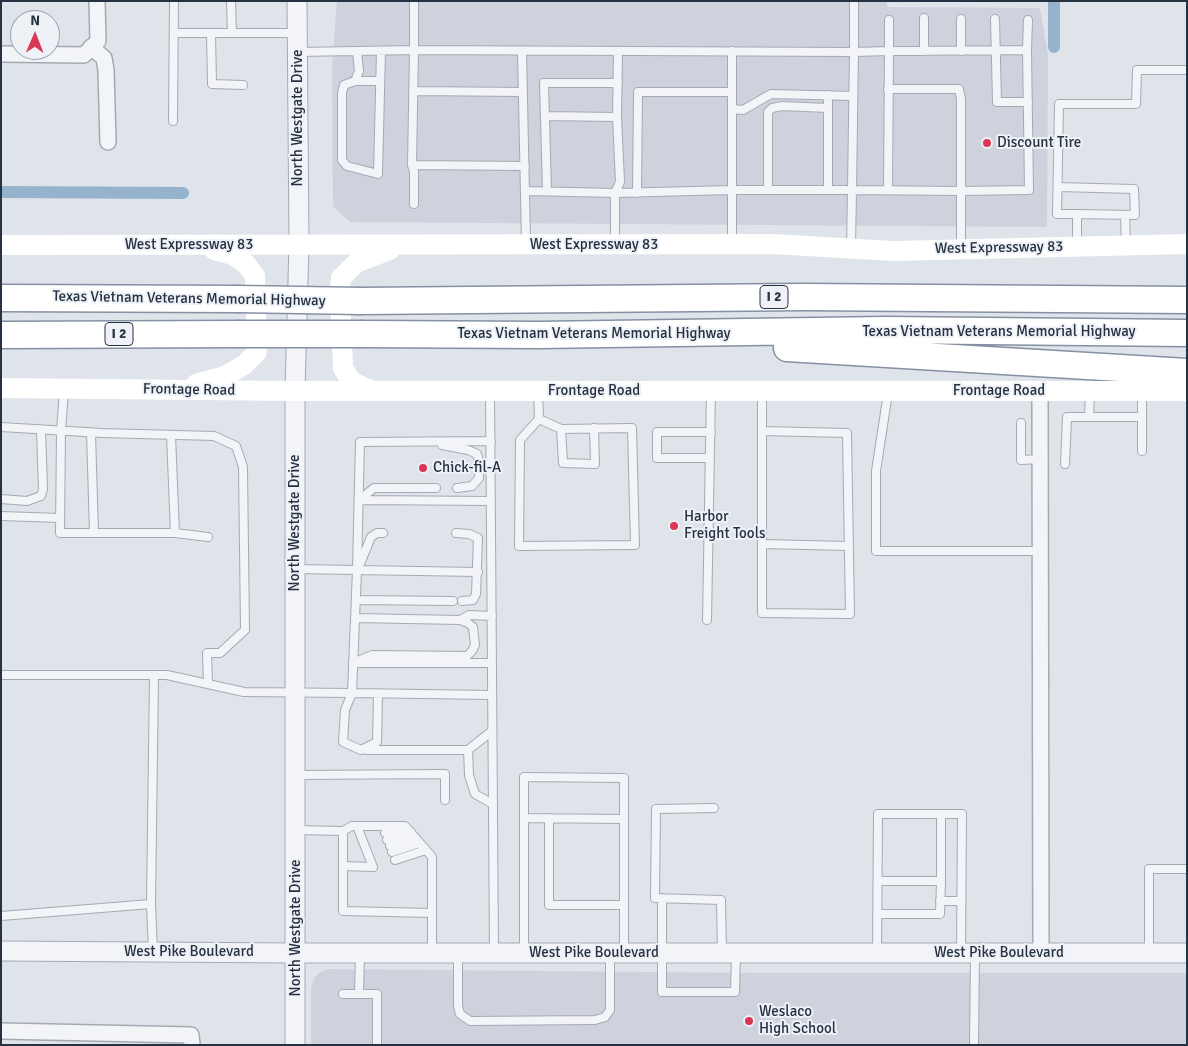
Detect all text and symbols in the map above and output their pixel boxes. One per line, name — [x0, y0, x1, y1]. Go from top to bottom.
north arrow — [10, 10, 60, 60]
text: N — [30, 12, 40, 29]
street label: North Westgate Drive — [289, 50, 307, 186]
place label: Discount Tire — [997, 134, 1081, 152]
marker: Discount Tire — [981, 137, 993, 149]
street label: West Expressway 83 — [125, 236, 253, 254]
street label: West Expressway 83 — [530, 236, 658, 254]
street label: West Expressway 83 — [935, 238, 1063, 258]
road number: I 2 — [760, 286, 788, 308]
street label: Texas Vietnam Veterans Memorial Highway — [52, 288, 326, 310]
road number: I 2 — [105, 322, 133, 346]
street label: Texas Vietnam Veterans Memorial Highway — [862, 323, 1136, 341]
street label: Texas Vietnam Veterans Memorial Highway — [457, 325, 731, 343]
street label: Frontage Road — [143, 380, 235, 400]
street label: Frontage Road — [548, 382, 640, 400]
street label: Frontage Road — [953, 382, 1045, 400]
street label: North Westgate Drive — [286, 455, 304, 591]
place label: Chick-fil-A — [433, 459, 501, 477]
marker: Chick-fil-A — [417, 462, 429, 474]
place label: Harbor Freight Tools — [684, 508, 766, 543]
marker: Harbor Freight Tools — [668, 520, 680, 532]
street label: North Westgate Drive — [287, 860, 305, 996]
street label: West Pike Boulevard — [124, 943, 254, 961]
street label: West Pike Boulevard — [529, 944, 659, 962]
street label: West Pike Boulevard — [934, 944, 1064, 962]
place label: Weslaco High School — [759, 1003, 836, 1038]
marker: Weslaco High School — [743, 1015, 755, 1027]

